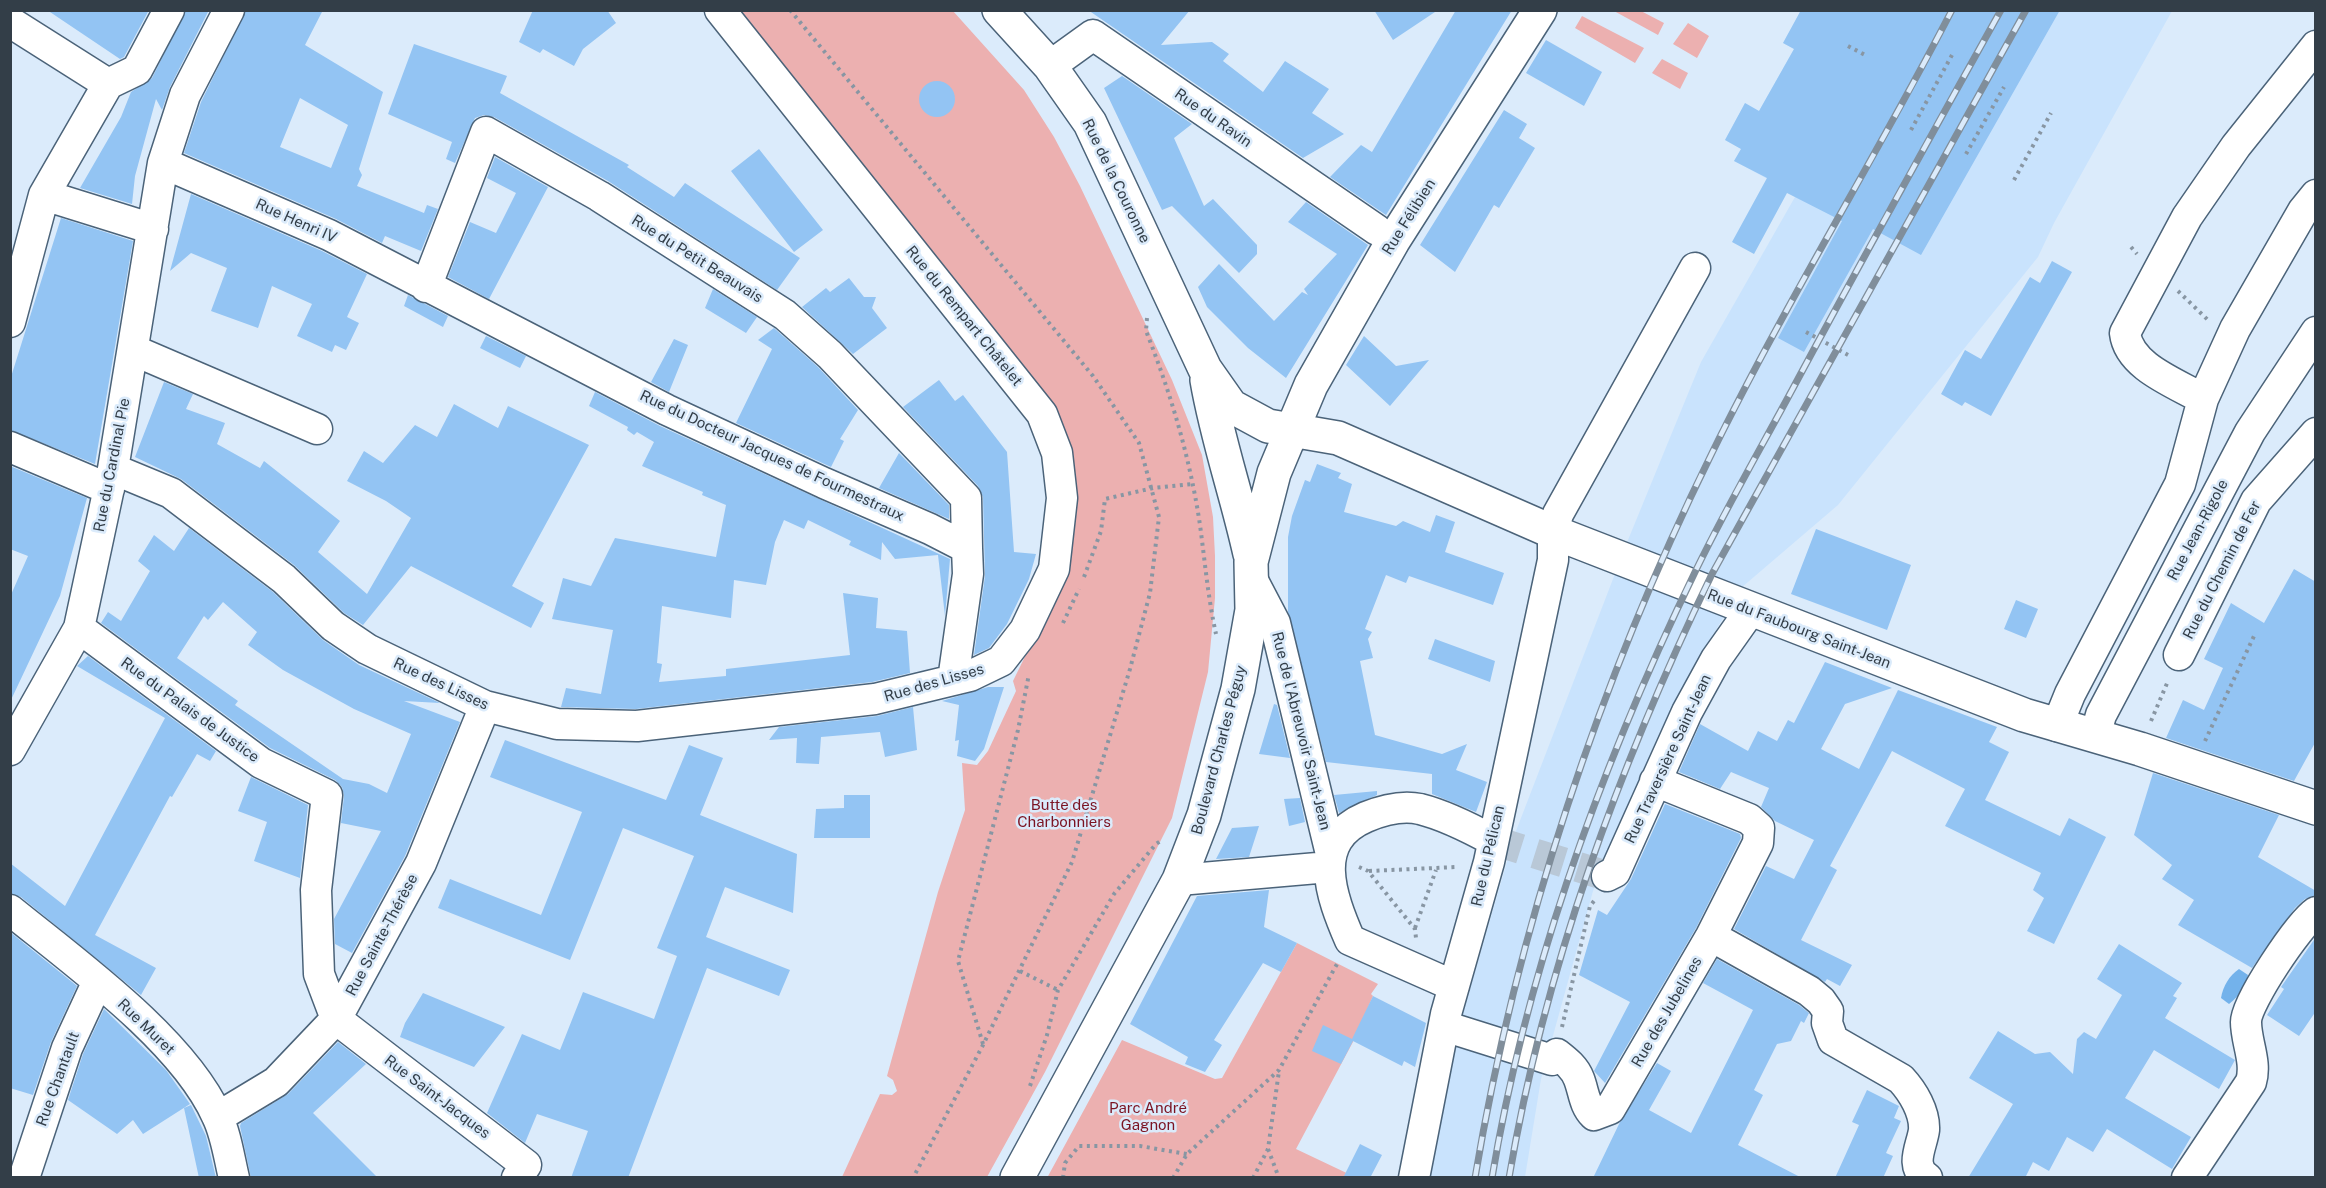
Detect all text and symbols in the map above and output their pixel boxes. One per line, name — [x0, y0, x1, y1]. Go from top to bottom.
street label: Rue du Ravin — [1171, 85, 1255, 151]
street label: Rue de la Couronne — [1078, 116, 1154, 246]
street label: Rue Félibien — [1379, 176, 1439, 258]
street label: Rue Henri IV — [253, 195, 339, 247]
street label: Rue du Petit Beauvais — [628, 211, 766, 307]
street label: Rue du Rempart Châtelet — [902, 242, 1026, 390]
street label: Rue du Docteur Jacques de Fourmestraux — [637, 387, 907, 525]
street label: Rue du Cardinal Pie — [90, 396, 134, 534]
street label: Rue Jean-Rigole — [2164, 476, 2232, 584]
street label: Rue du Chemin de Fer — [2179, 498, 2265, 642]
street label: Rue du Faubourg Saint-Jean — [1705, 586, 1893, 672]
street label: Rue de l'Abreuvoir Saint-Jean — [1268, 630, 1334, 832]
street label: Rue du Palais de Justice — [117, 654, 263, 766]
street label: Rue des Lisses — [390, 654, 492, 714]
street label: Rue des Lisses — [882, 660, 986, 706]
street label: Boulevard Charles Péguy — [1188, 663, 1250, 837]
street label: Rue Traversière Saint-Jean — [1621, 672, 1715, 846]
park label: Butte des Charbonniers — [1017, 796, 1111, 831]
street label: Rue du Pélican — [1468, 804, 1508, 908]
street label: Rue Sainte-Thérèse — [342, 871, 422, 999]
street label: Rue des Jubelines — [1628, 954, 1706, 1070]
street label: Rue Muret — [114, 995, 178, 1059]
street label: Rue Chantault — [33, 1029, 83, 1129]
street label: Rue Saint-Jacques — [381, 1051, 493, 1143]
park label: Parc André Gagnon — [1109, 1099, 1187, 1134]

